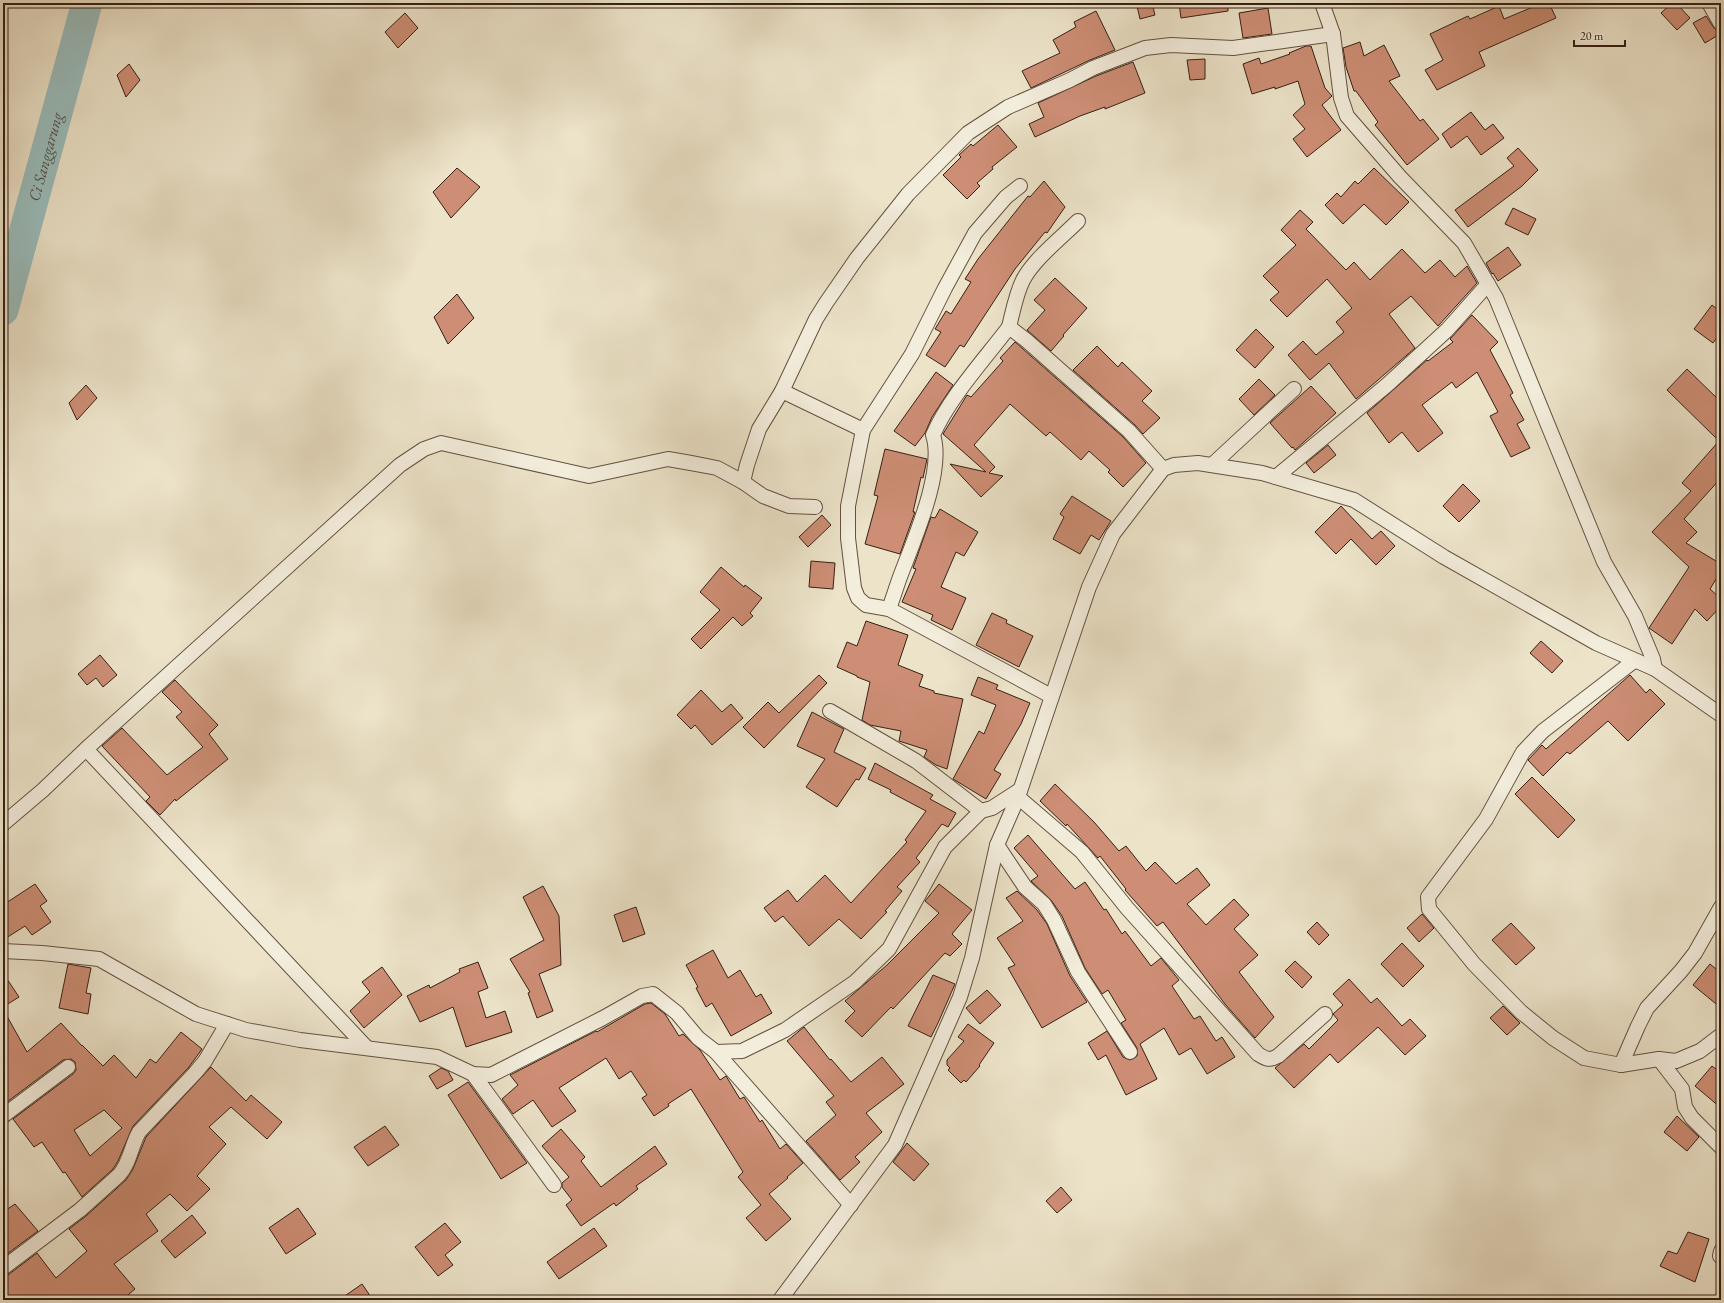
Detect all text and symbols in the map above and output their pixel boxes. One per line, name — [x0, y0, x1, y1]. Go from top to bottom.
scale bar — [1574, 22, 1625, 48]
text: 20 m — [1580, 28, 1604, 44]
water label: Ci Sanggarung — [23, 109, 67, 203]

